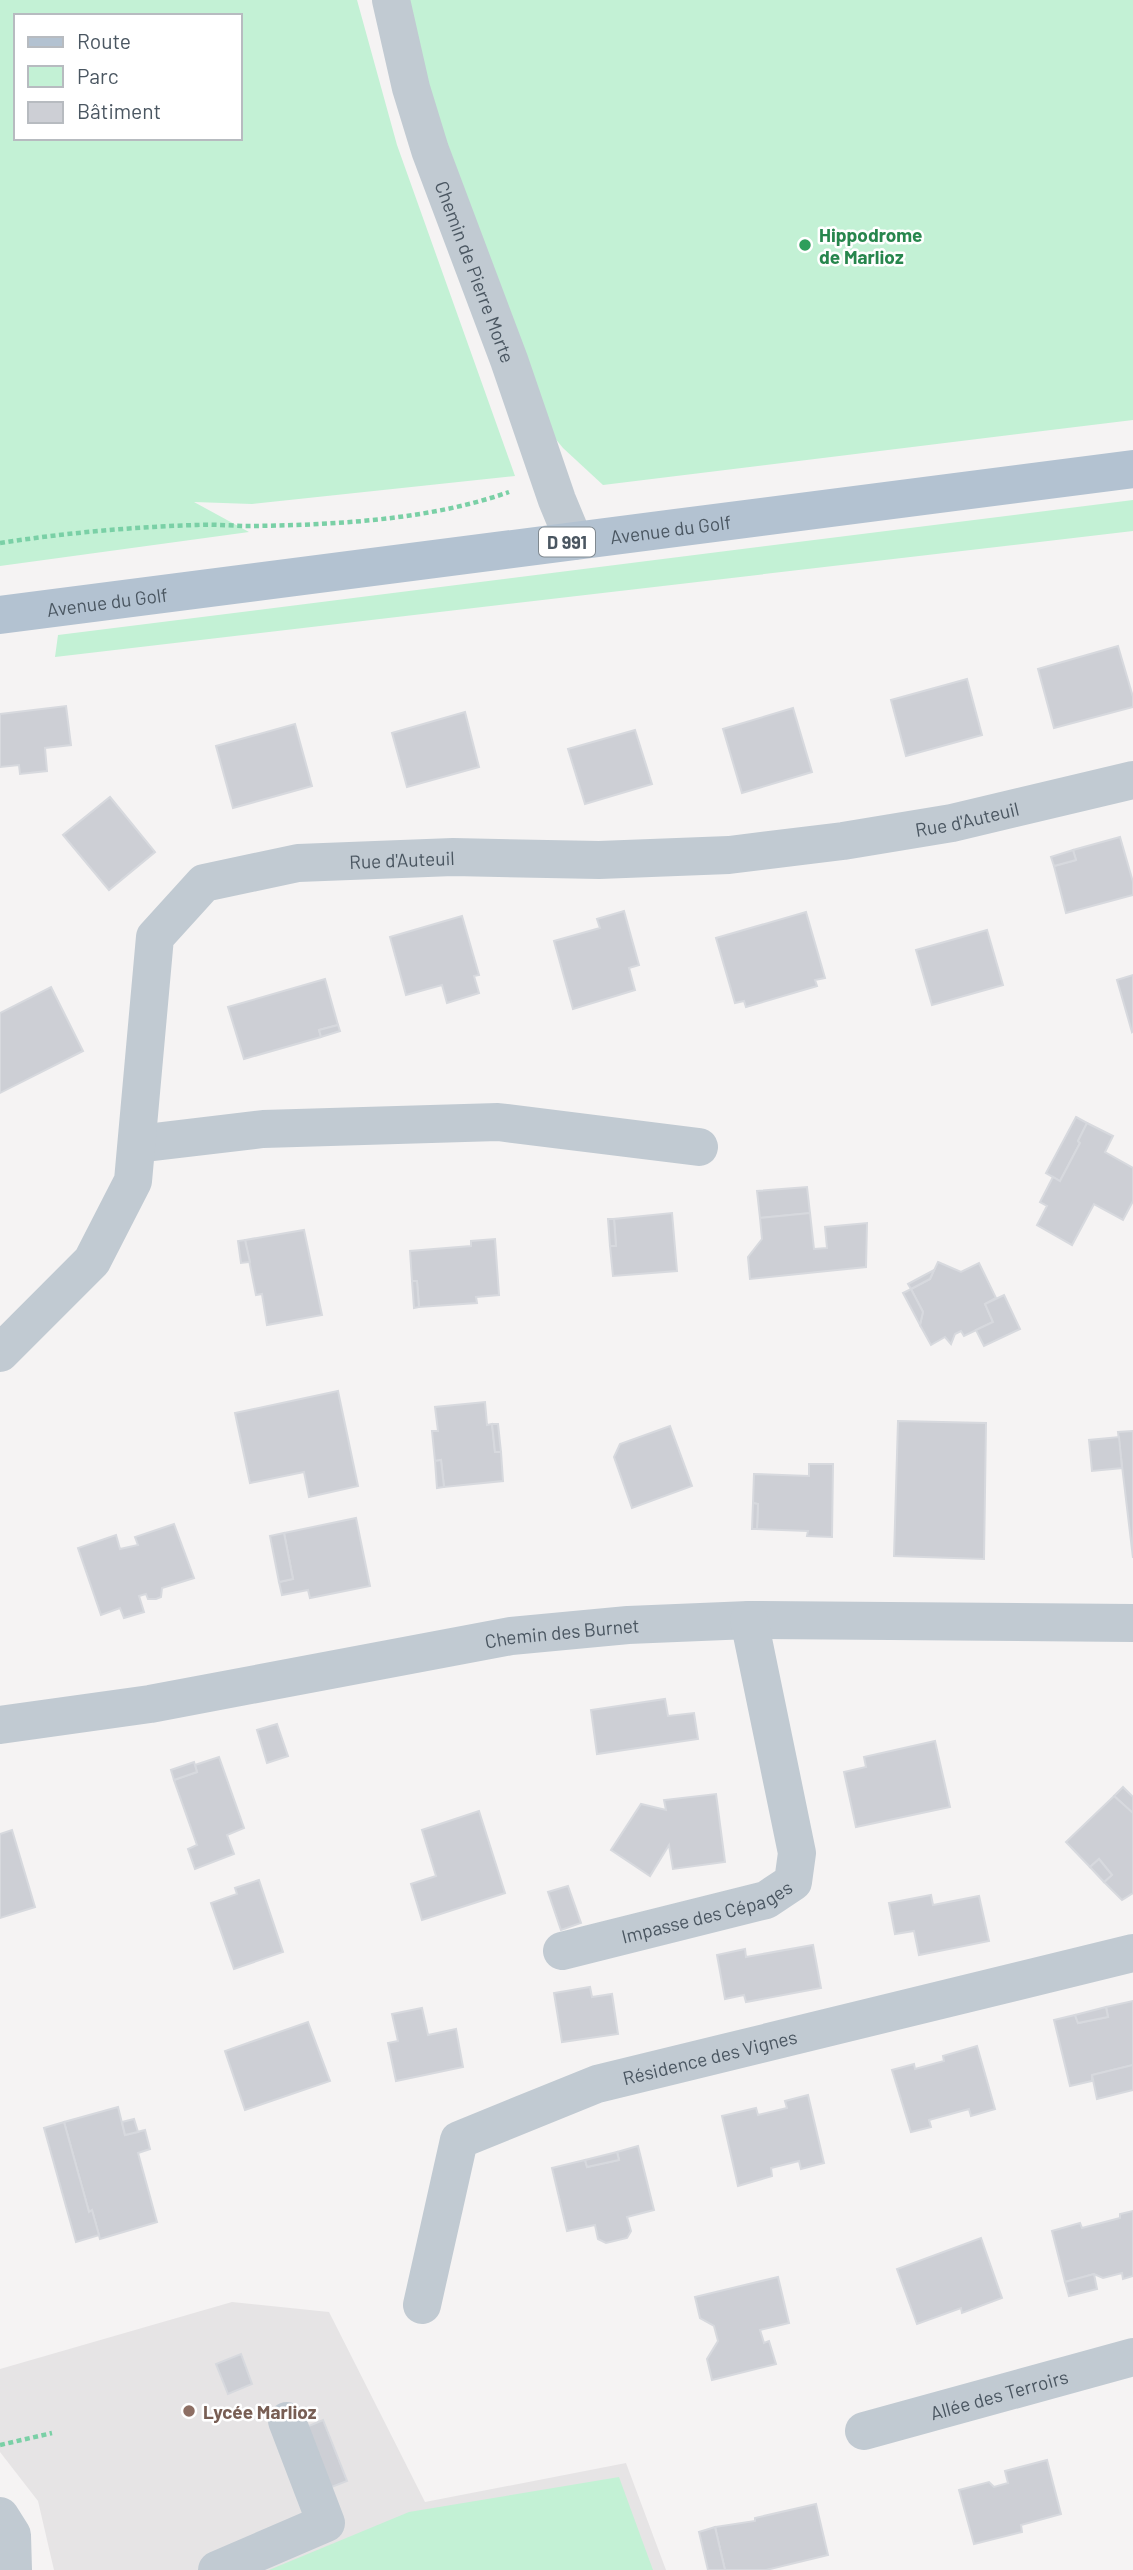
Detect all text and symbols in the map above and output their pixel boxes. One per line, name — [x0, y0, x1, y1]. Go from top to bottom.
legend — [14, 14, 242, 140]
text: Route — [77, 28, 131, 53]
text: Parc — [77, 63, 119, 88]
text: Bâtiment — [77, 98, 161, 123]
street label: Chemin de Pierre Morte — [431, 177, 520, 366]
place label: Hippodrome de Marlioz — [819, 223, 922, 268]
marker: Hippodrome de Marlioz — [797, 237, 813, 253]
street label: Avenue du Golf — [609, 509, 732, 548]
road number: D 991 — [539, 528, 595, 556]
street label: Avenue du Golf — [45, 582, 169, 620]
street label: Rue d'Auteuil — [913, 796, 1021, 840]
street label: Rue d'Auteuil — [349, 845, 455, 873]
street label: Chemin des Burnet — [483, 1613, 640, 1652]
street label: Impasse des Cépages — [619, 1875, 796, 1947]
street label: Résidence des Vignes — [620, 2024, 799, 2089]
street label: Allée des Terroirs — [927, 2364, 1071, 2424]
place label: Lycée Marlioz — [203, 2400, 317, 2423]
marker: Lycée Marlioz — [181, 2403, 197, 2419]

